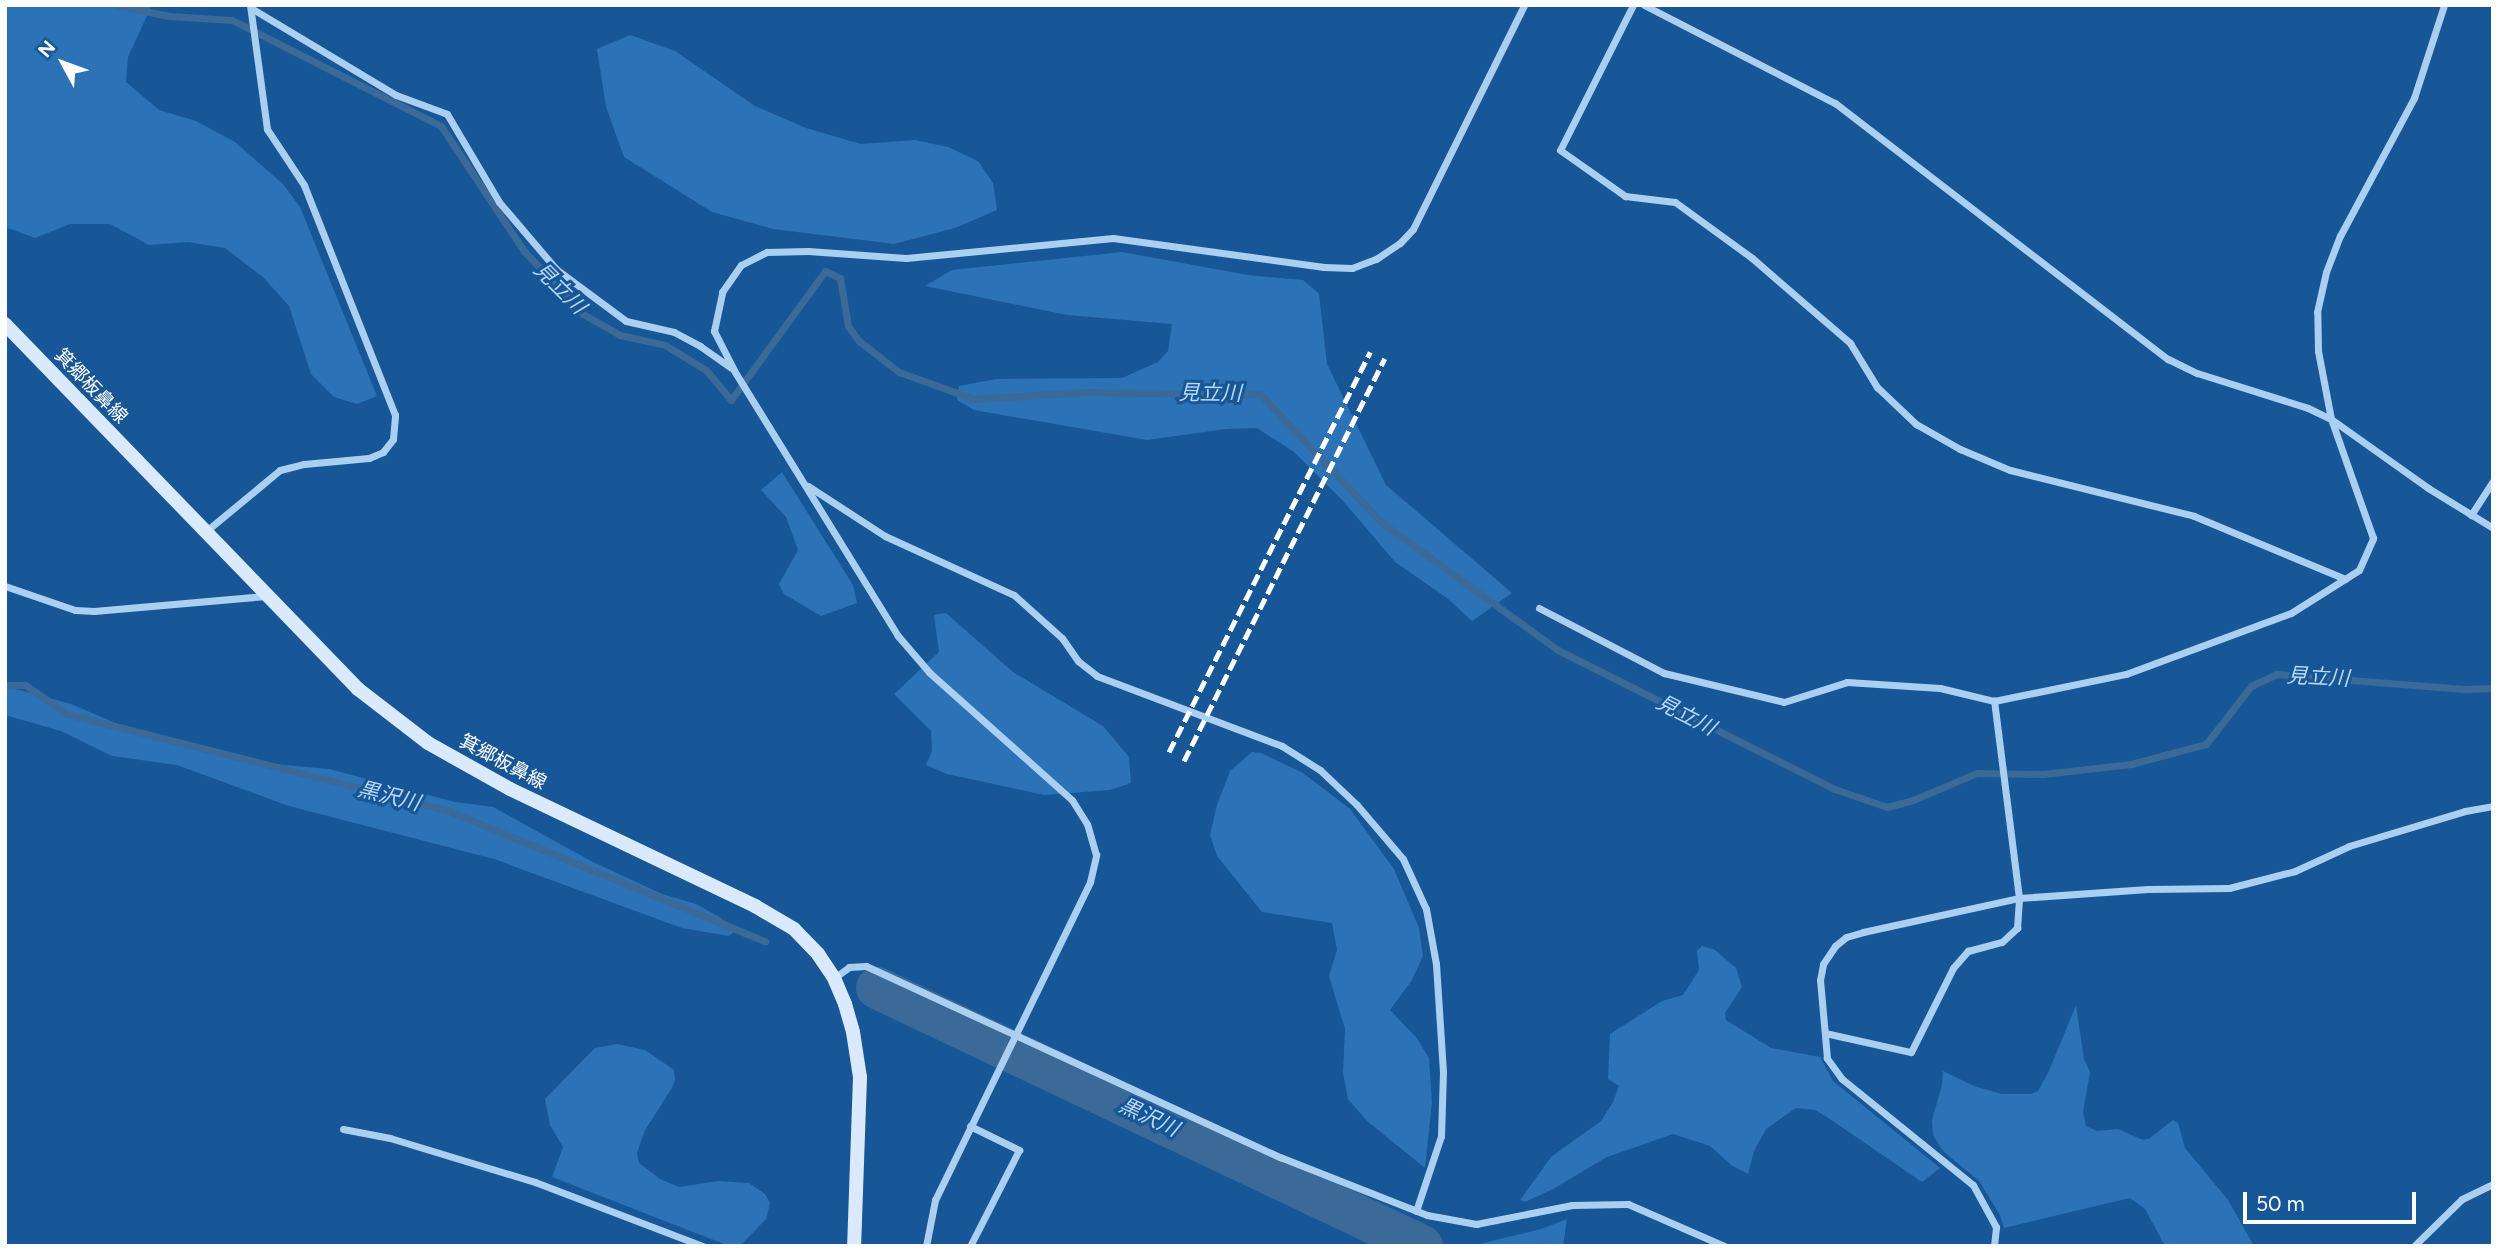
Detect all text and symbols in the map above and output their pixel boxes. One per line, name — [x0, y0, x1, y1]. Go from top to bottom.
north arrow — [28, 28, 98, 98]
text: N — [33, 36, 60, 62]
water label: 見立川 — [529, 257, 591, 319]
street label: 箕郷板鼻線 — [50, 344, 132, 428]
water label: 見立川 — [1178, 380, 1242, 406]
water label: 見立川 — [2286, 663, 2350, 691]
water label: 見立川 — [1652, 689, 1720, 741]
street label: 箕郷板鼻線 — [456, 730, 550, 794]
water label: 黒沢川 — [355, 776, 423, 816]
water label: 黒沢川 — [1115, 1092, 1183, 1142]
scale bar — [2246, 1178, 2419, 1222]
text: 50 m — [2256, 1191, 2305, 1216]

